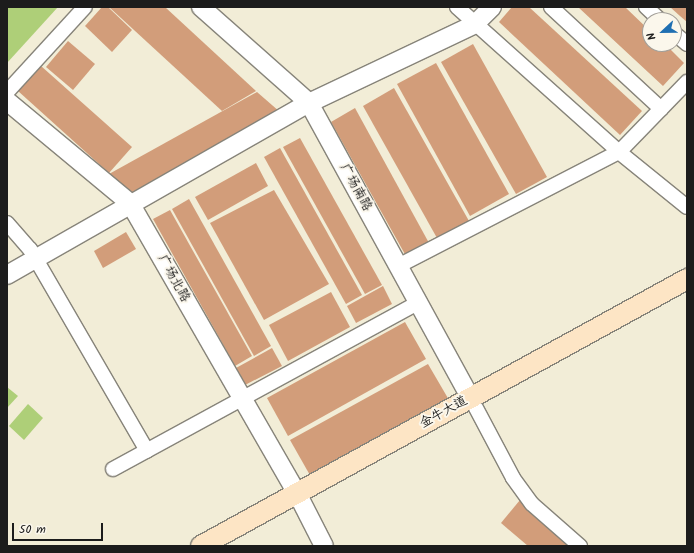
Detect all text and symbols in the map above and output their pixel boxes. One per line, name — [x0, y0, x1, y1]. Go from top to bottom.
north arrow — [642, 12, 682, 52]
text: N — [642, 30, 661, 43]
street label: 广场南路 — [336, 161, 374, 215]
street label: 广场北路 — [154, 252, 192, 306]
street label: 金牛大道 — [417, 394, 471, 432]
scale bar — [14, 515, 105, 541]
text: 50 m — [19, 520, 46, 539]

